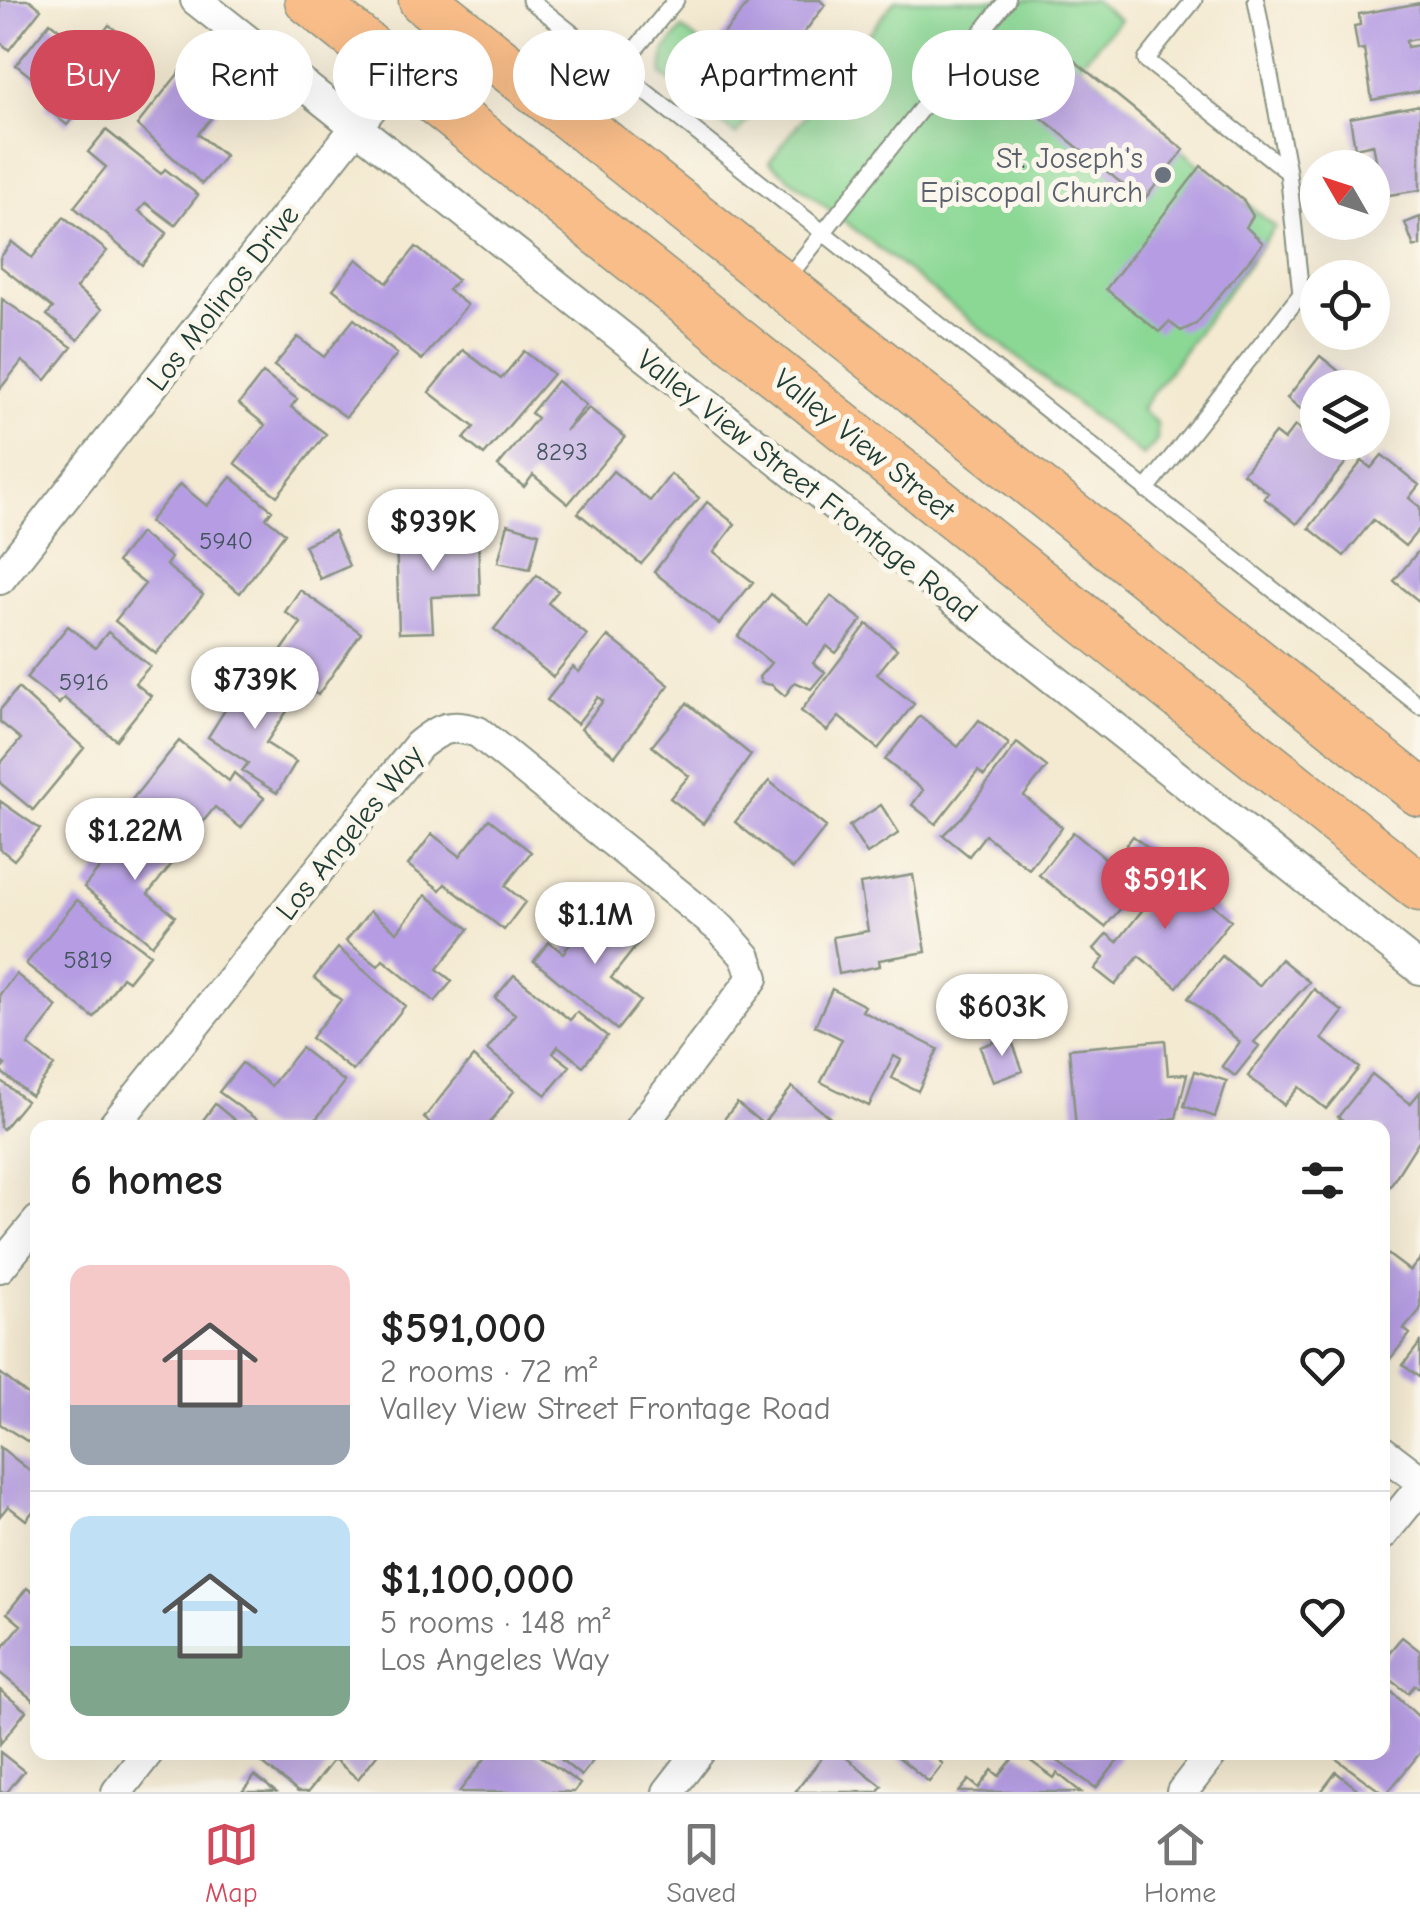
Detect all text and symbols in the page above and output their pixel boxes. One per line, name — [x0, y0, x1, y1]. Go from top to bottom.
chip: Buy — [30, 30, 155, 120]
chip: Rent — [175, 30, 313, 120]
chip: Filters — [333, 30, 493, 120]
chip: New — [513, 30, 645, 120]
chip: Apartment — [665, 30, 892, 120]
chip: House — [912, 30, 1075, 120]
place label: St. Joseph's Episcopal Church — [920, 141, 1143, 210]
north arrow — [1300, 150, 1390, 240]
map controls — [1300, 150, 1390, 460]
marker: St. Joseph's Episcopal Church — [1152, 164, 1174, 186]
street label: Los Molinos Drive — [140, 198, 306, 398]
button: locate — [1300, 260, 1390, 350]
street label: Valley View Street Frontage Road — [630, 342, 984, 630]
street label: Valley View Street — [767, 361, 963, 529]
button: layers — [1300, 370, 1390, 460]
house number: 8293 — [536, 437, 588, 466]
pin: $939K — [363, 489, 503, 574]
text: $939K — [390, 503, 476, 540]
house number: 5940 — [199, 526, 253, 555]
pin: $739K — [185, 647, 325, 732]
text: $739K — [213, 661, 297, 698]
house number: 5916 — [59, 667, 109, 696]
street label: Los Angeles Way — [269, 738, 431, 927]
pin: $1.22M — [54, 798, 216, 883]
text: $1.22M — [87, 812, 183, 849]
pin: $591K — [1095, 847, 1235, 932]
text: $591K — [1123, 861, 1207, 898]
pin: $1.1M — [525, 882, 665, 967]
text: $1.1M — [557, 896, 633, 933]
house number: 5819 — [63, 945, 113, 974]
pin: $603K — [932, 974, 1072, 1059]
text: $603K — [958, 988, 1046, 1025]
icon: filters — [1295, 1153, 1350, 1208]
text: 6 homes — [70, 1156, 223, 1205]
text: $591,000 — [380, 1304, 546, 1353]
icon: home — [150, 1305, 270, 1425]
icon: heart — [1295, 1338, 1350, 1393]
text: 2 rooms · 72 m² — [380, 1353, 597, 1390]
text: Valley View Street Frontage Road — [380, 1390, 831, 1427]
text: $1,100,000 — [380, 1555, 574, 1604]
icon: home — [150, 1556, 270, 1676]
icon: heart — [1295, 1589, 1350, 1644]
text: 5 rooms · 148 m² — [380, 1604, 611, 1641]
text: Los Angeles Way — [380, 1641, 609, 1678]
tab: Map — [204, 1817, 259, 1909]
tab: Saved — [666, 1817, 736, 1909]
tab: Home — [1144, 1817, 1216, 1909]

